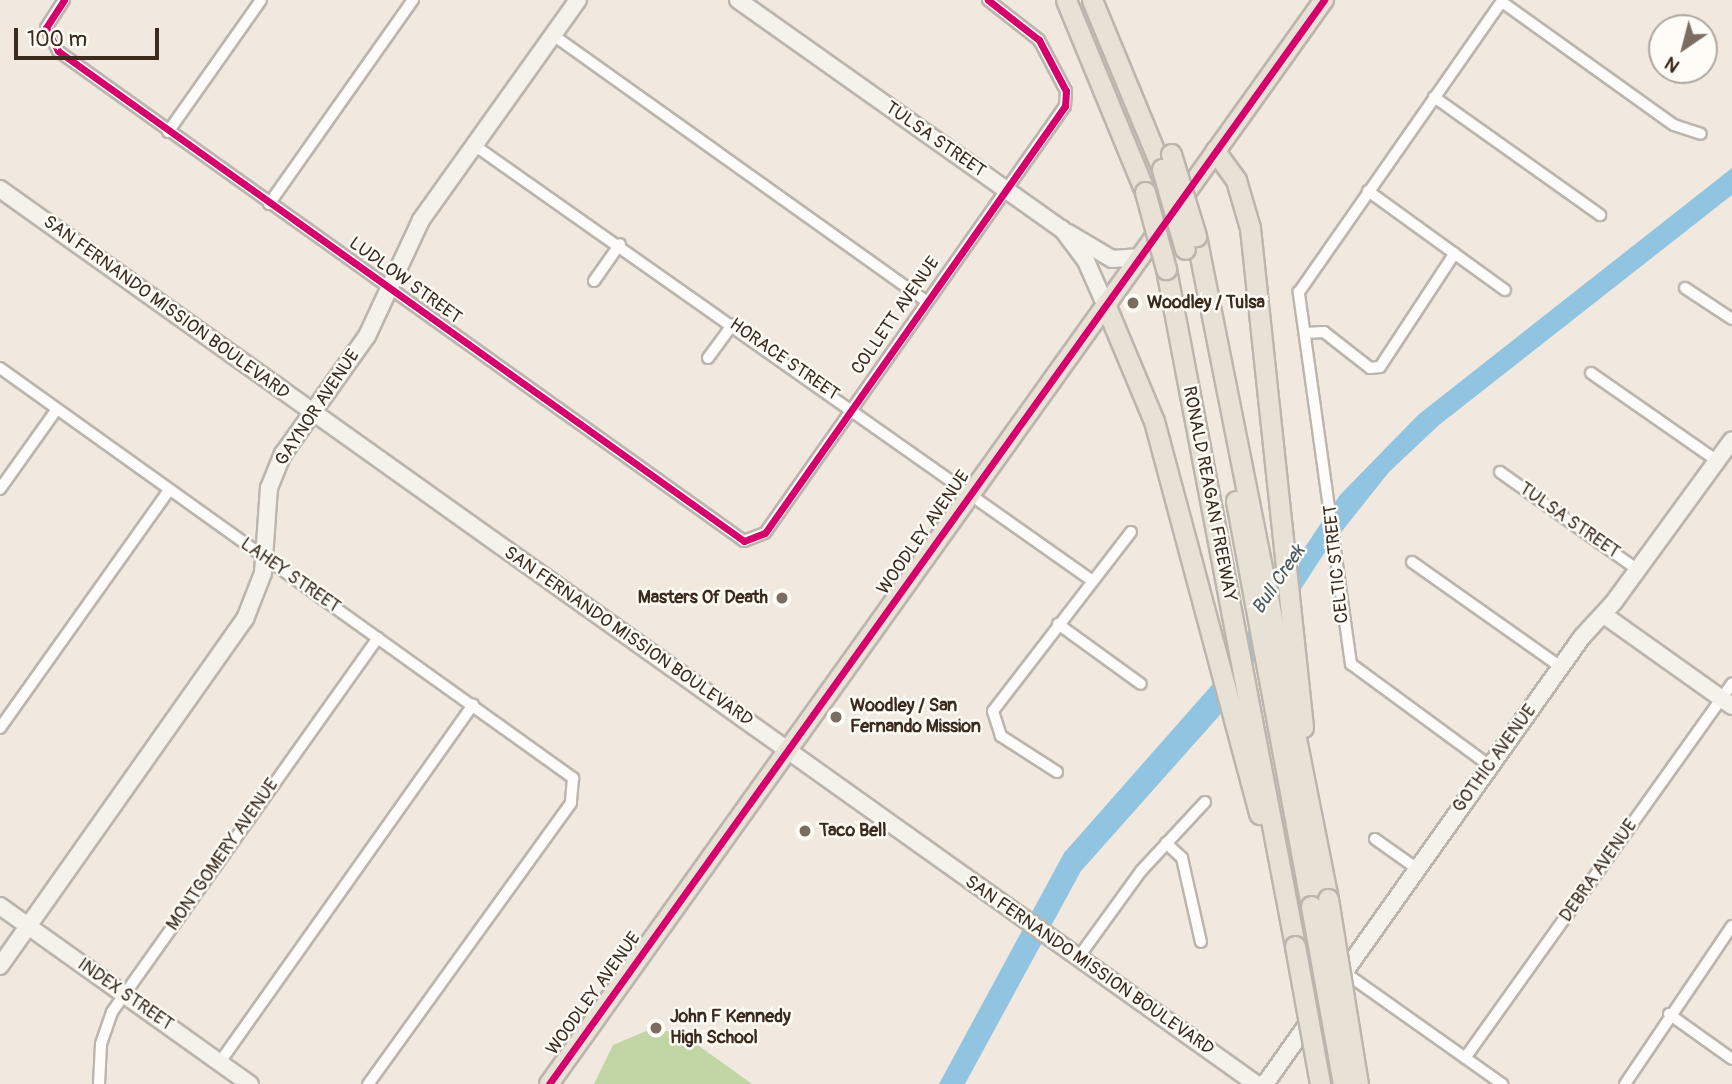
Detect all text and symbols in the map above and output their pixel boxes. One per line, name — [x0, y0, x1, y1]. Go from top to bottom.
scale bar — [18, 14, 163, 58]
north arrow — [1648, 14, 1718, 84]
text: 100 m — [27, 26, 87, 53]
text: N — [1660, 51, 1684, 78]
street label: TULSA STREET — [881, 97, 989, 183]
street label: SAN FERNANDO MISSION BOULEVARD — [39, 211, 293, 405]
street label: LUDLOW STREET — [345, 233, 465, 329]
street label: COLLETT AVENUE — [847, 253, 945, 379]
place label: Woodley / Tulsa — [1147, 292, 1265, 314]
marker: Woodley / Tulsa — [1125, 295, 1141, 311]
street label: HORACE STREET — [725, 314, 843, 406]
street label: GAYNOR AVENUE — [271, 346, 365, 470]
street label: RONALD REAGAN FREEWAY — [1178, 385, 1240, 603]
street label: WOODLEY AVENUE — [873, 467, 975, 599]
street label: TULSA STREET — [1515, 478, 1623, 564]
street label: CELTIC STREET — [1320, 504, 1354, 624]
street label: LAHEY STREET — [236, 534, 344, 618]
water label: Bull Creek — [1248, 541, 1310, 619]
street label: SAN FERNANDO MISSION BOULEVARD — [499, 542, 757, 732]
place label: Masters Of Death — [638, 587, 768, 609]
marker: Masters Of Death — [774, 590, 790, 606]
place label: Woodley / San Fernando Mission — [850, 696, 981, 738]
street label: GOTHIC AVENUE — [1449, 701, 1541, 817]
marker: Woodley / San Fernando Mission — [828, 709, 844, 725]
street label: MONTGOMERY AVENUE — [162, 775, 284, 935]
street label: DEBRA AVENUE — [1556, 816, 1642, 926]
place label: Taco Bell — [819, 820, 887, 842]
marker: Taco Bell — [797, 823, 813, 839]
street label: SAN FERNANDO MISSION BOULEVARD — [960, 871, 1218, 1061]
street label: WOODLEY AVENUE — [542, 928, 646, 1060]
street label: INDEX STREET — [73, 954, 177, 1036]
place label: John F Kennedy High School — [670, 1007, 791, 1050]
marker: John F Kennedy High School — [648, 1020, 664, 1036]

